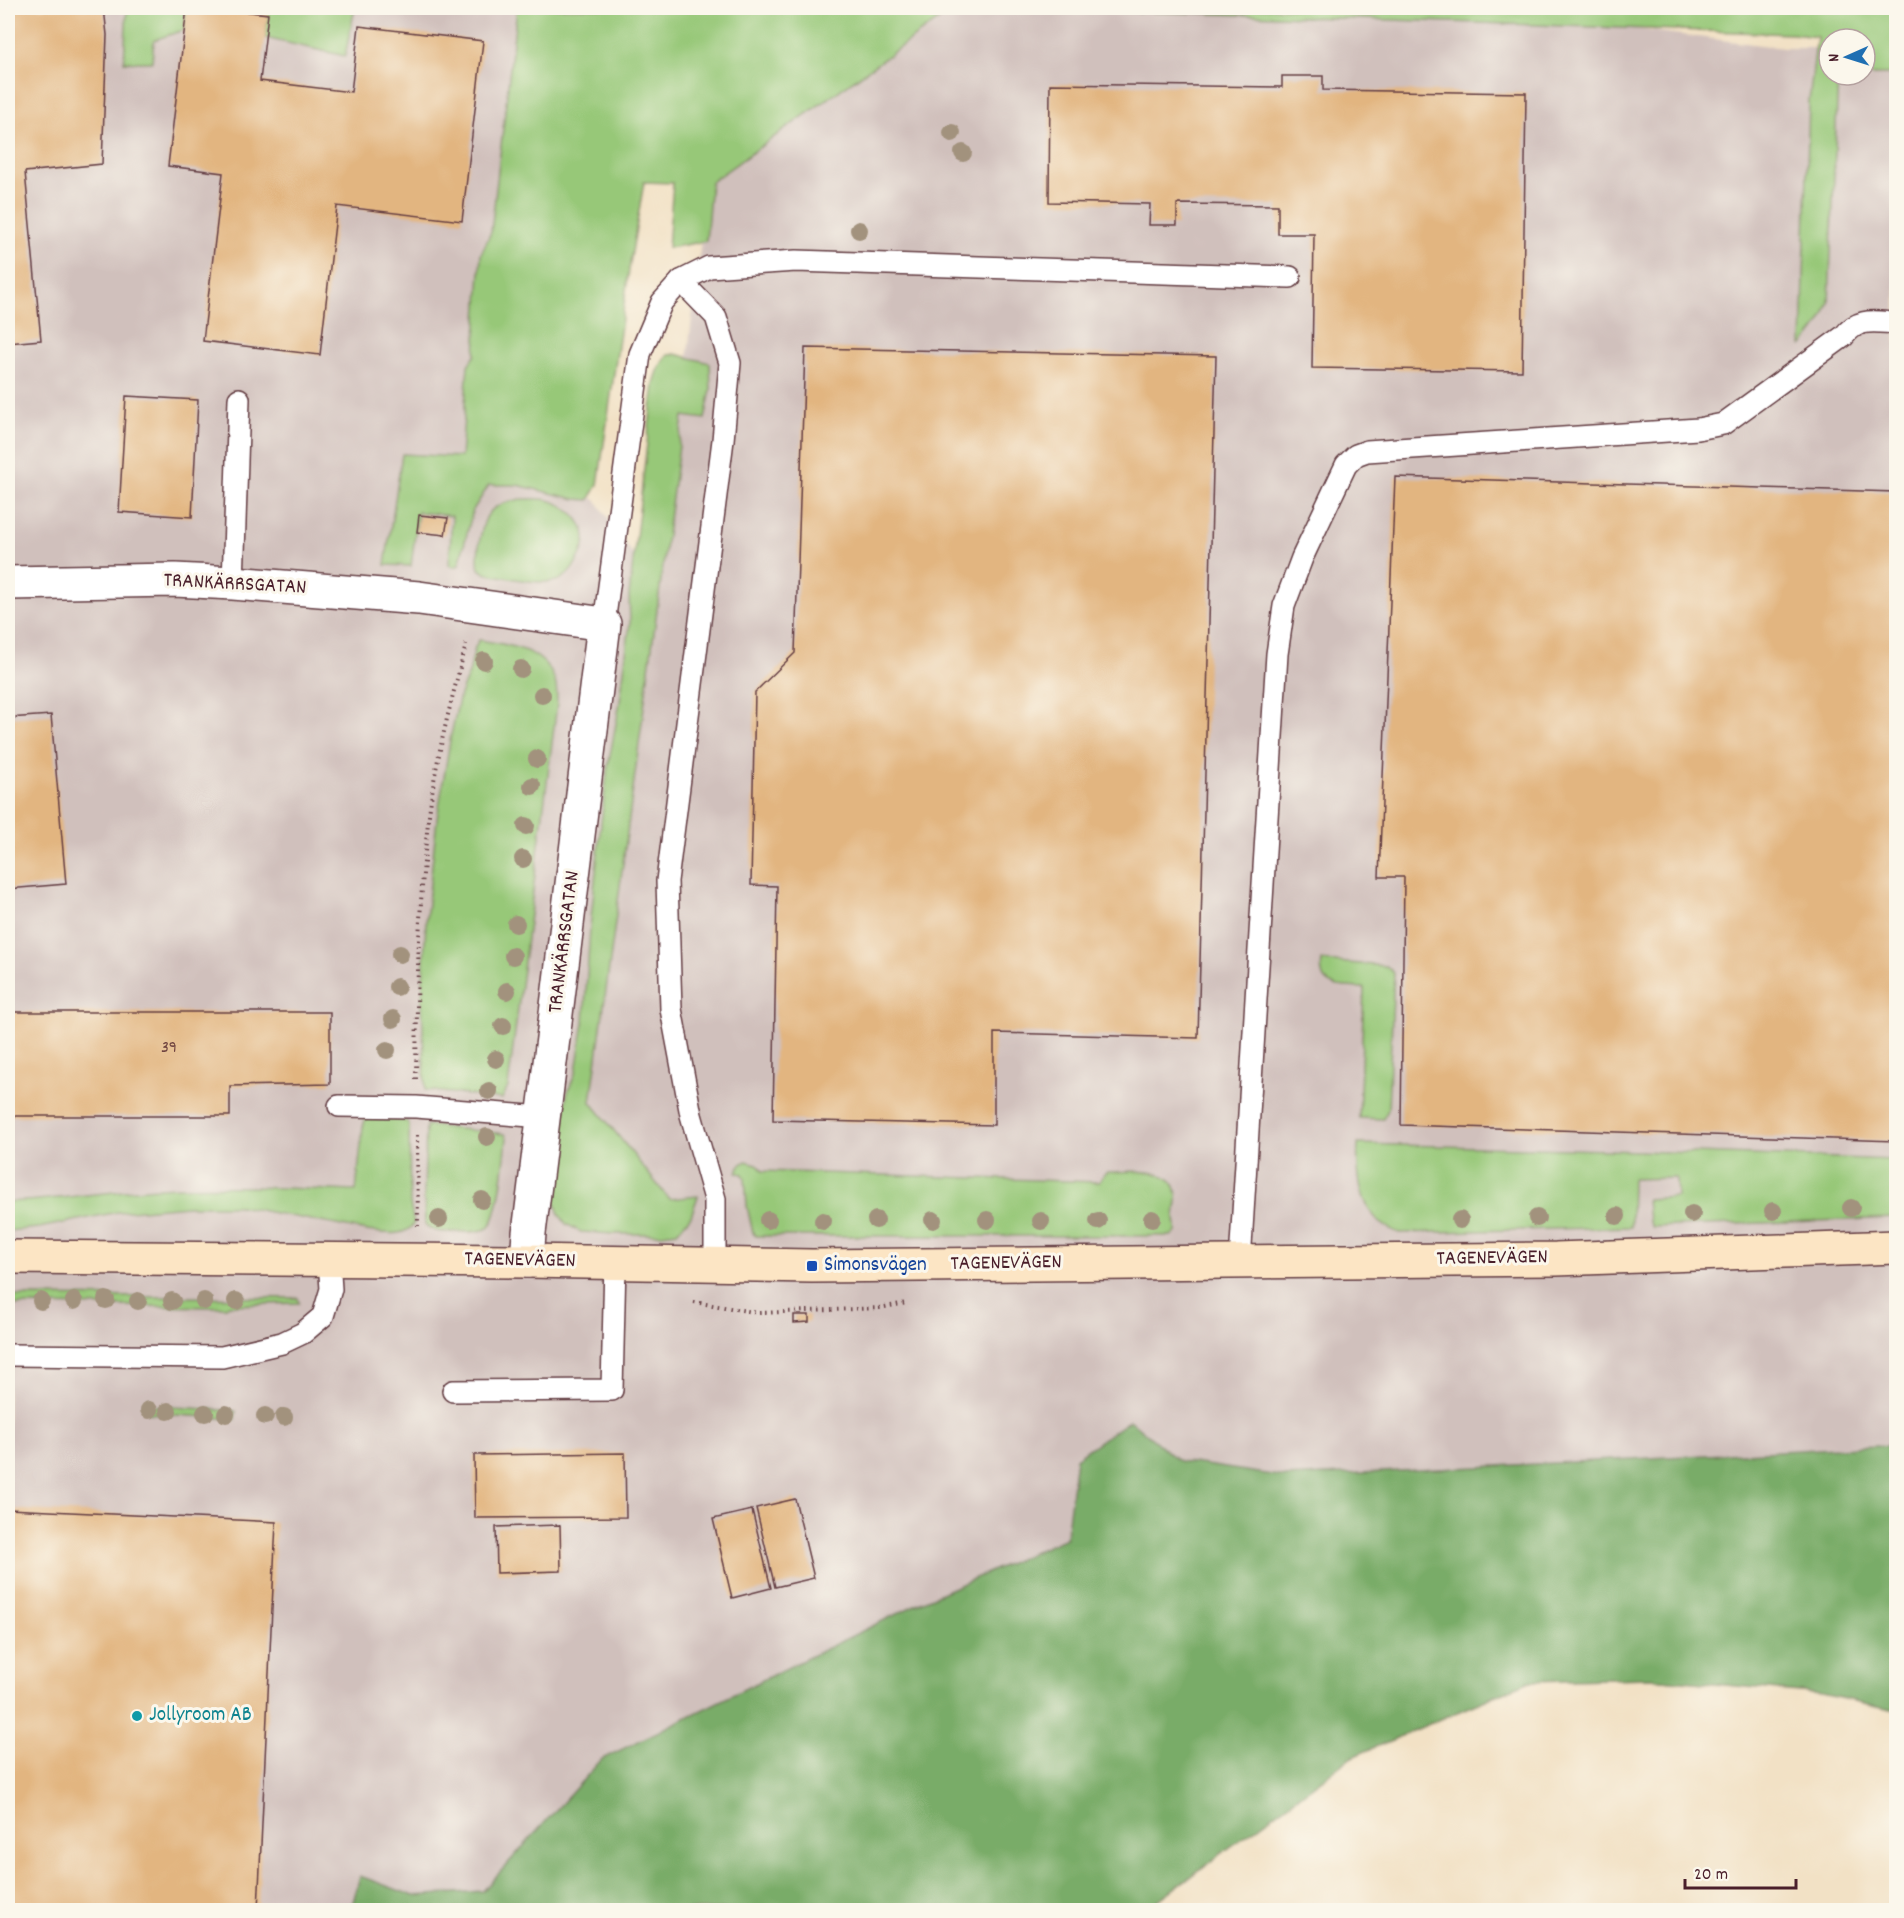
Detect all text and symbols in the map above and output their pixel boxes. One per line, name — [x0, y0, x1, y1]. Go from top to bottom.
north arrow — [1817, 27, 1877, 87]
text: N — [1823, 53, 1846, 62]
street label: TRANKÄRRSGATAN — [163, 566, 307, 604]
street label: TRANKÄRRSGATAN — [541, 869, 589, 1015]
house number: 39 — [161, 1036, 177, 1061]
street label: TAGENEVÄGEN — [1436, 1243, 1548, 1275]
street label: TAGENEVÄGEN — [464, 1245, 576, 1277]
street label: TAGENEVÄGEN — [950, 1248, 1062, 1280]
place label: Simonsvägen — [824, 1251, 927, 1281]
marker: Simonsvägen — [805, 1259, 819, 1273]
place label: Jollyroom AB — [149, 1701, 252, 1731]
marker: Jollyroom AB — [130, 1709, 144, 1723]
scale bar — [1685, 1852, 1796, 1890]
text: 20 m — [1694, 1863, 1728, 1888]

